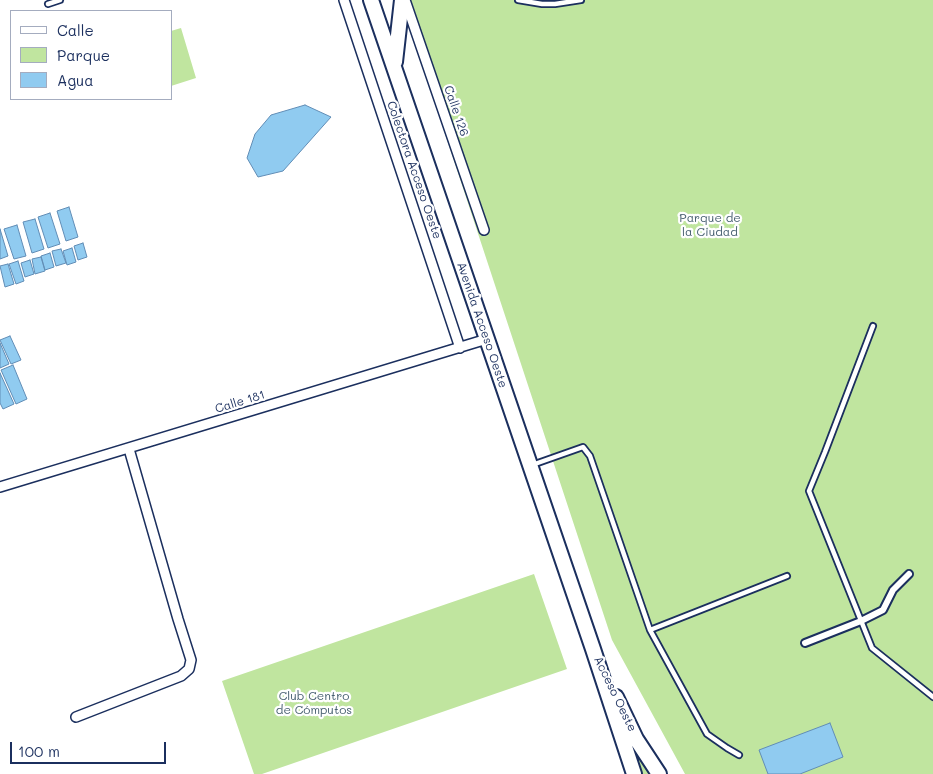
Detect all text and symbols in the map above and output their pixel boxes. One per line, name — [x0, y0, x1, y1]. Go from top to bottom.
legend — [10, 10, 172, 100]
text: Calle — [57, 20, 94, 40]
text: Parque — [57, 45, 110, 65]
text: Agua — [57, 70, 94, 90]
street label: Calle 126 — [441, 84, 471, 138]
street label: Colectora Acceso Oeste — [384, 99, 444, 241]
park label: Parque de la Ciudad — [679, 211, 741, 239]
street label: Avenida Acceso Oeste — [454, 260, 510, 390]
street label: Calle 181 — [213, 388, 267, 416]
street label: Acceso Oeste — [591, 654, 639, 734]
park label: Club Centro de Cómputos — [276, 689, 352, 717]
scale bar — [12, 732, 169, 764]
text: 100 m — [18, 741, 60, 761]

